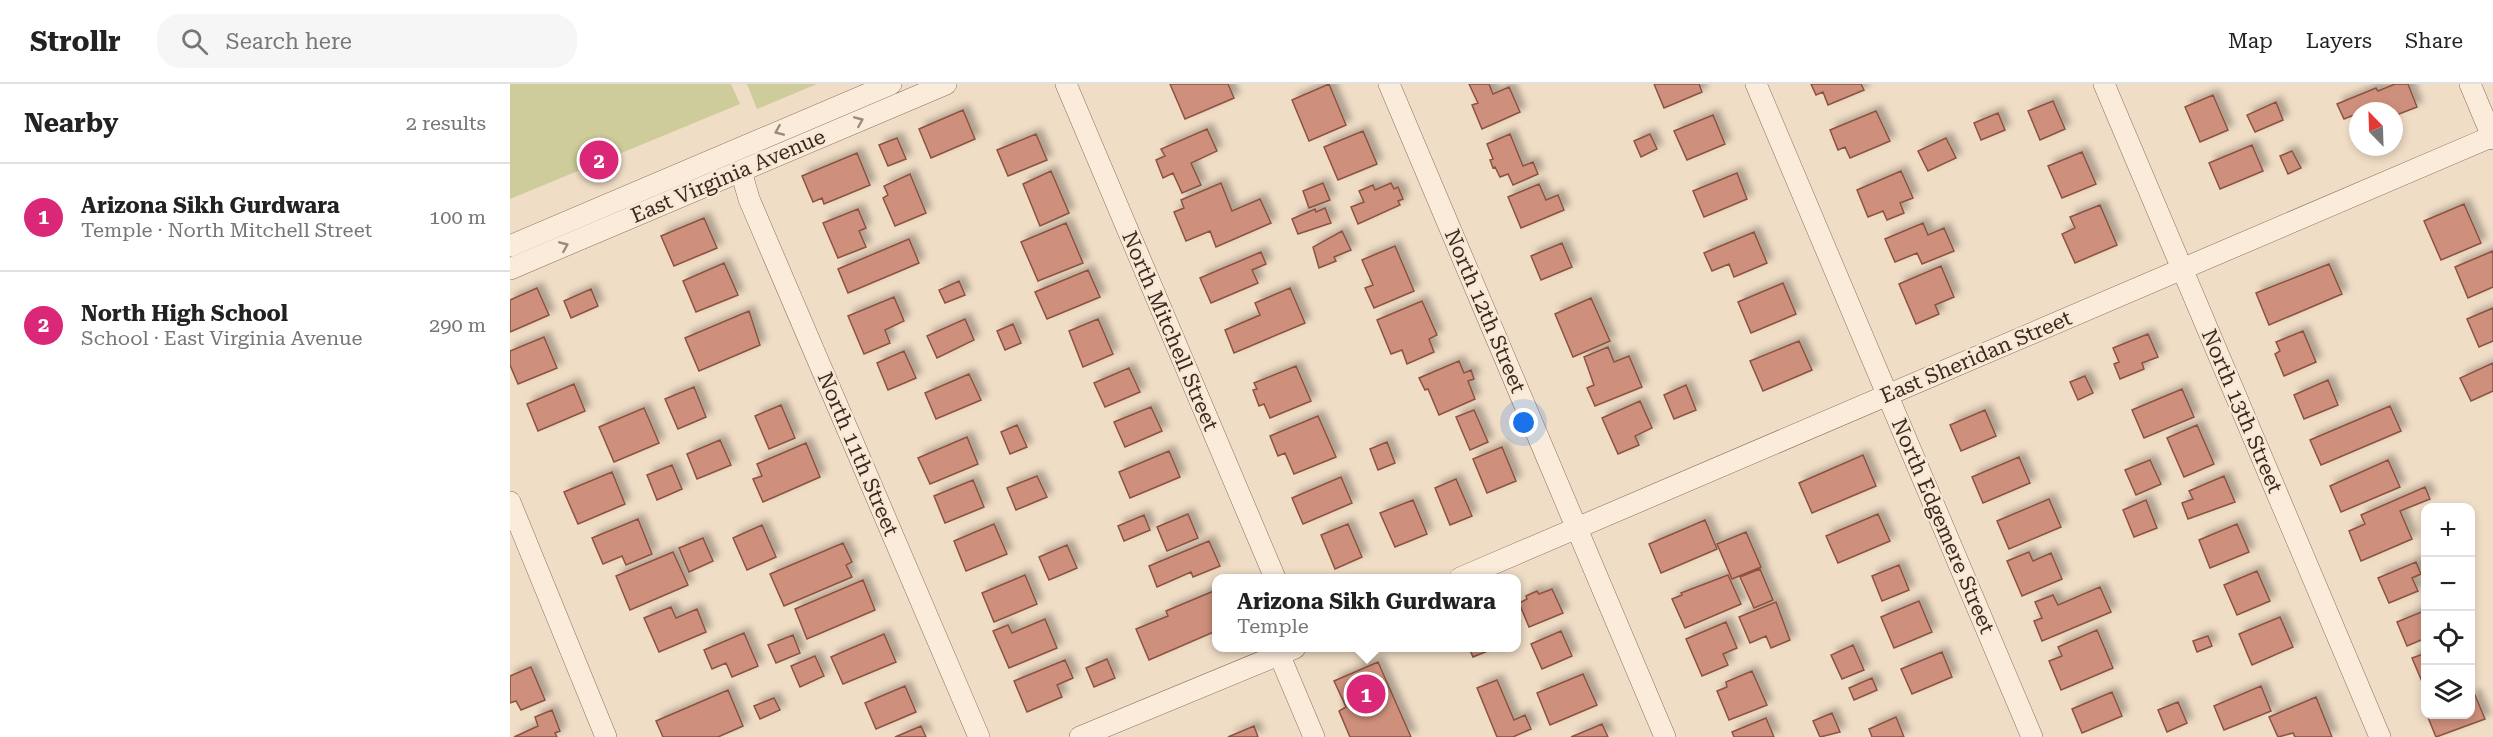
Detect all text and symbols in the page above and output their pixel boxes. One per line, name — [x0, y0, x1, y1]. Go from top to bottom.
search box — [157, 14, 577, 68]
text: Strollr — [30, 25, 121, 58]
icon: search — [178, 25, 211, 58]
text: Search here — [226, 29, 352, 54]
text: Map — [2228, 29, 2273, 53]
text: Layers — [2306, 29, 2372, 53]
text: Share — [2405, 29, 2463, 53]
north arrow — [2349, 102, 2403, 156]
text: Nearby — [24, 108, 118, 138]
text: 2 results — [406, 111, 486, 135]
one-way arrow — [853, 116, 864, 128]
street label: East Virginia Avenue — [627, 124, 829, 228]
one-way arrow — [775, 124, 786, 136]
pin: 2 — [580, 138, 619, 182]
text: Arizona Sikh Gurdwara — [81, 193, 340, 218]
text: 1 — [38, 205, 49, 229]
text: 100 m — [429, 205, 486, 229]
text: Temple · North Mitchell Street — [81, 218, 372, 242]
street label: North 12th Street — [1440, 225, 1530, 397]
street label: North Mitchell Street — [1117, 228, 1223, 435]
one-way arrow — [558, 241, 569, 253]
text: North High School — [81, 301, 288, 326]
street label: East Sheridan Street — [1877, 306, 2075, 408]
text: 2 — [38, 313, 49, 337]
text: 290 m — [429, 313, 486, 337]
street label: North 13th Street — [2197, 325, 2287, 497]
text: School · East Virginia Avenue — [81, 326, 362, 350]
street label: North 11th Street — [813, 368, 903, 540]
your location — [1509, 408, 1538, 437]
street label: North Edgemere Street — [1887, 415, 1999, 637]
map controls — [2421, 503, 2475, 719]
button: + — [2421, 503, 2475, 557]
button: − — [2421, 557, 2475, 611]
popup — [1212, 574, 1521, 652]
text: Arizona Sikh Gurdwara — [1237, 589, 1496, 614]
button: locate — [2421, 611, 2475, 665]
text: Temple — [1237, 614, 1309, 638]
button: layers — [2421, 665, 2475, 719]
pin: 1 — [1346, 672, 1386, 716]

